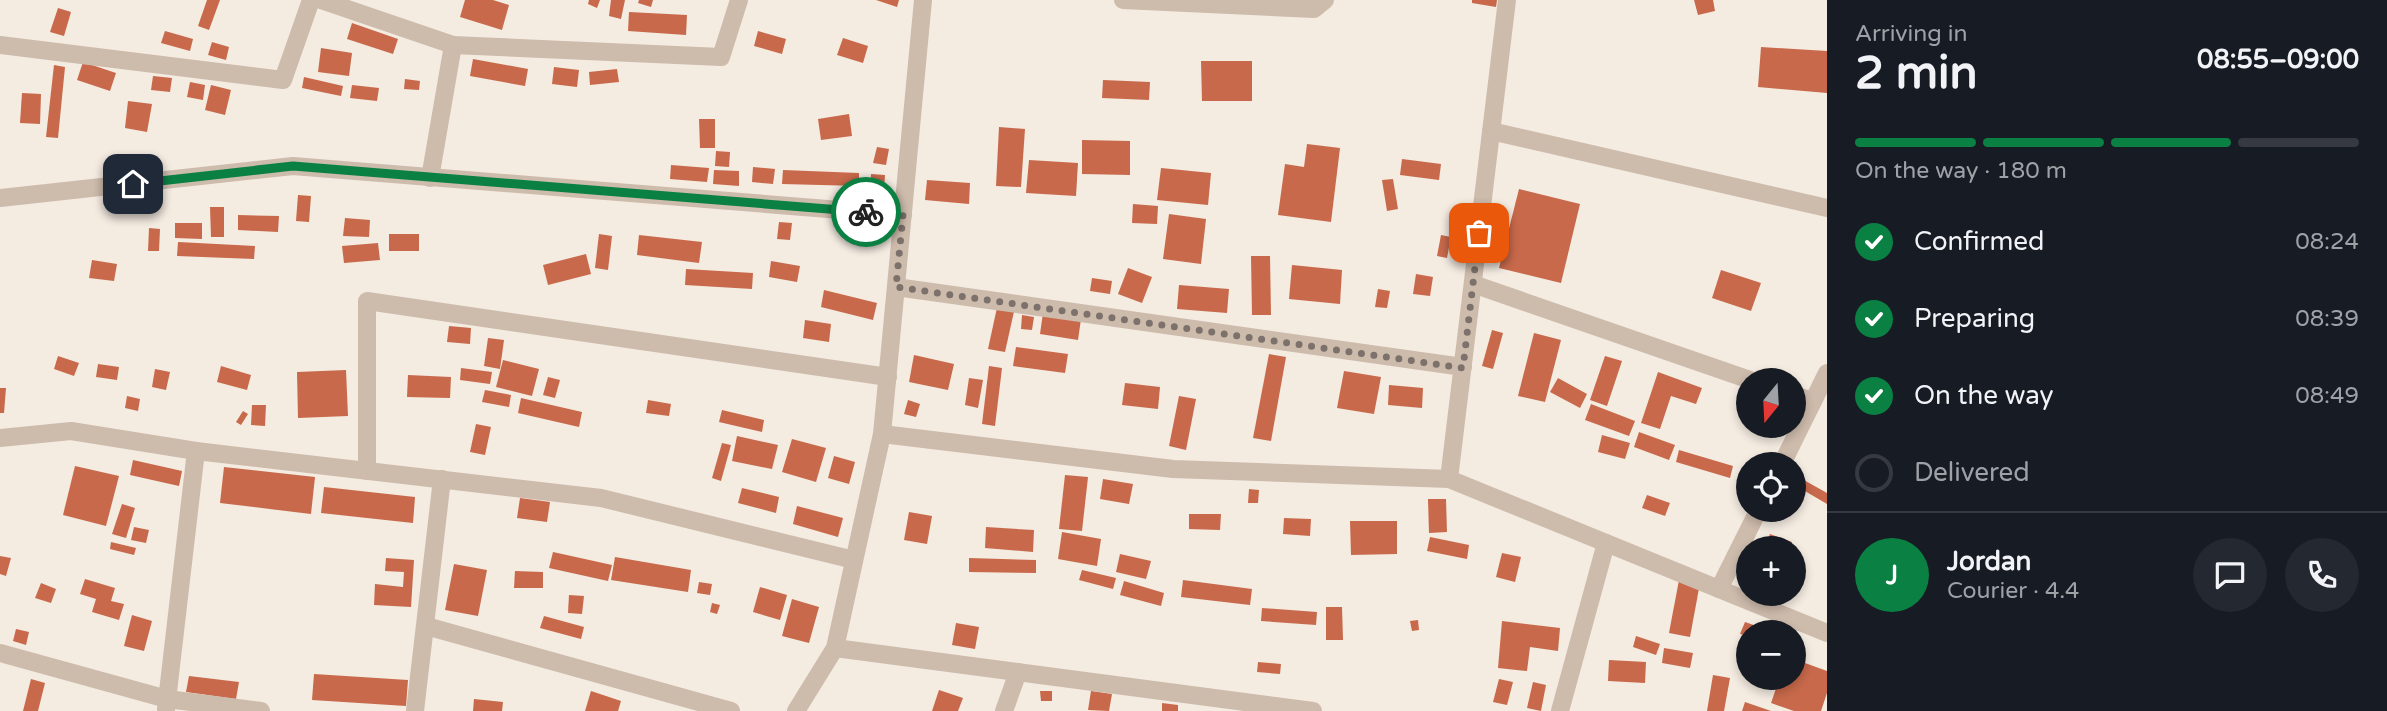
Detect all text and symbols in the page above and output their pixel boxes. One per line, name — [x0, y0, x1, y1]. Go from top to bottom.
text: Arriving in — [1855, 20, 1968, 48]
text: 08:55–09:00 — [2197, 44, 2359, 75]
text: 2 min — [1855, 46, 1978, 101]
pin — [103, 154, 163, 214]
text: On the way · 180 m — [1855, 157, 2067, 185]
icon: home — [114, 165, 152, 203]
courier — [831, 177, 901, 247]
icon: bike — [847, 193, 885, 231]
pin — [1449, 203, 1509, 263]
icon: bag — [1460, 214, 1498, 252]
icon: check — [1855, 223, 1893, 261]
text: Confirmed — [1914, 226, 2044, 257]
text: 08:24 — [2295, 228, 2359, 256]
icon: check — [1855, 300, 1893, 338]
text: Preparing — [1914, 303, 2035, 334]
text: 08:39 — [2295, 305, 2359, 333]
north arrow — [1736, 368, 1806, 438]
map controls — [1736, 368, 1806, 690]
icon: check — [1855, 377, 1893, 415]
text: On the way — [1914, 380, 2054, 411]
text: 08:49 — [2295, 382, 2359, 410]
button: locate — [1736, 452, 1806, 522]
text: Delivered — [1914, 457, 2030, 488]
button: + — [1736, 536, 1806, 606]
button: chat — [2193, 538, 2267, 612]
button: phone — [2285, 538, 2359, 612]
text: Jordan — [1947, 546, 2031, 577]
text: J — [1886, 560, 1898, 591]
text: Courier · 4.4 — [1947, 577, 2079, 605]
button: − — [1736, 620, 1806, 690]

